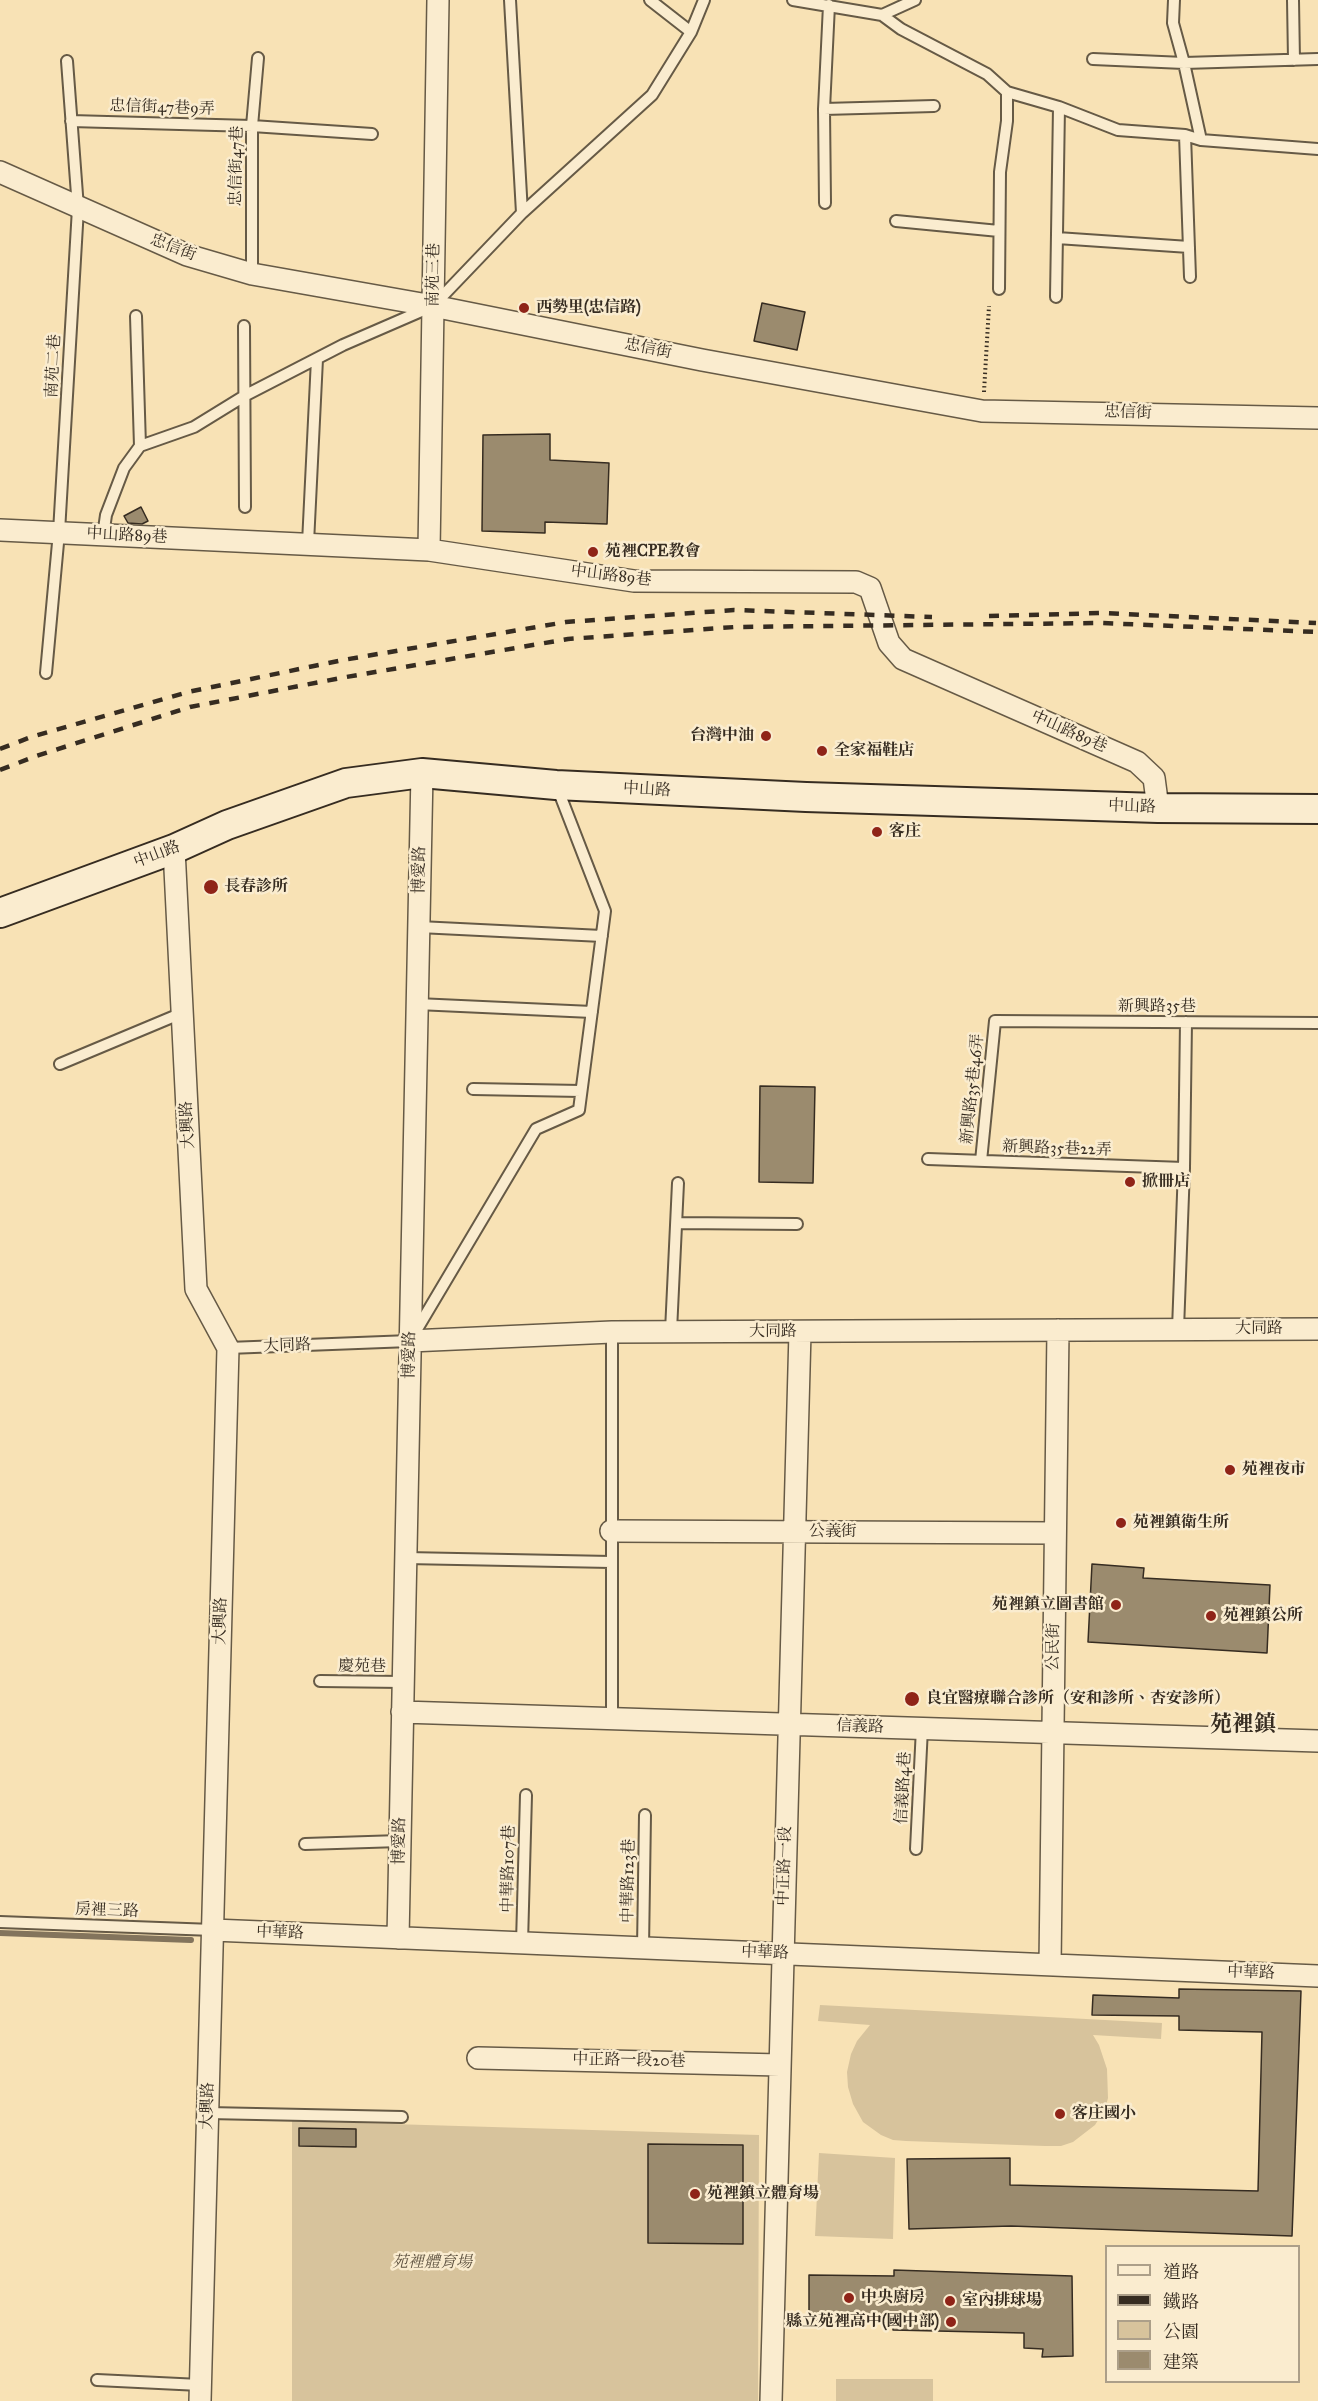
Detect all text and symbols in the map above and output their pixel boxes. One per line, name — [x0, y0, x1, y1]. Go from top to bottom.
street label: 忠信街47巷9弄 — [109, 97, 215, 119]
street label: 忠信街47巷 — [227, 125, 247, 207]
street label: 忠信街 — [147, 230, 199, 266]
street label: 南苑三巷 — [424, 243, 444, 307]
place label: 西勢里(忠信路) — [536, 298, 641, 318]
marker: 西勢里(忠信路) — [517, 301, 531, 315]
street label: 南苑二巷 — [43, 334, 65, 398]
street label: 忠信街 — [623, 335, 673, 363]
street label: 忠信街 — [1104, 403, 1152, 423]
street label: 中山路89巷 — [86, 524, 168, 548]
place label: 苑裡CPE教會 — [605, 542, 701, 562]
marker: 苑裡CPE教會 — [586, 545, 600, 559]
street label: 中山路89巷 — [570, 562, 652, 590]
street label: 中山路89巷 — [1028, 707, 1110, 757]
place label: 台灣中油 — [690, 726, 754, 746]
marker: 台灣中油 — [759, 729, 773, 743]
place label: 全家福鞋店 — [834, 741, 914, 761]
marker: 全家福鞋店 — [815, 744, 829, 758]
street label: 中山路 — [623, 779, 671, 801]
street label: 中山路 — [1108, 797, 1156, 817]
place label: 客庄 — [889, 822, 921, 842]
marker: 客庄 — [870, 825, 884, 839]
street label: 中山路 — [131, 837, 183, 873]
street label: 博愛路 — [410, 846, 430, 894]
place label: 長春診所 — [224, 877, 288, 897]
marker: 長春診所 — [202, 878, 220, 896]
street label: 新興路35巷 — [1118, 997, 1196, 1017]
street label: 新興路35巷46弄 — [958, 1033, 988, 1145]
street label: 大興路 — [177, 1101, 199, 1149]
street label: 新興路35巷22弄 — [1002, 1137, 1112, 1161]
place label: 掀冊店 — [1142, 1172, 1190, 1192]
marker: 掀冊店 — [1123, 1175, 1137, 1189]
street label: 大同路 — [1235, 1319, 1283, 1339]
street label: 大同路 — [749, 1322, 797, 1342]
street label: 博愛路 — [400, 1331, 420, 1379]
street label: 大同路 — [263, 1336, 311, 1356]
place label: 苑裡夜市 — [1242, 1460, 1306, 1480]
marker: 苑裡夜市 — [1223, 1463, 1237, 1477]
place label: 苑裡鎮衛生所 — [1133, 1513, 1229, 1533]
marker: 苑裡鎮衛生所 — [1114, 1516, 1128, 1530]
street label: 公義街 — [809, 1522, 857, 1542]
place label: 苑裡鎮立圖書館 — [992, 1595, 1104, 1615]
street label: 大興路 — [211, 1597, 231, 1645]
marker: 苑裡鎮立圖書館 — [1109, 1598, 1123, 1612]
place label: 苑裡鎮公所 — [1223, 1606, 1303, 1626]
marker: 苑裡鎮公所 — [1204, 1609, 1218, 1623]
street label: 公民街 — [1044, 1623, 1064, 1671]
street label: 慶苑巷 — [338, 1657, 386, 1677]
place label: 良宜醫療聯合診所（安和診所、杏安診所） — [926, 1689, 1230, 1709]
marker: 良宜醫療聯合診所（安和診所、杏安診所） — [903, 1690, 921, 1708]
district label: 苑裡鎮 — [1210, 1713, 1276, 1739]
street label: 信義路 — [836, 1717, 884, 1737]
street label: 信義路4巷 — [893, 1751, 915, 1825]
street label: 博愛路 — [390, 1817, 410, 1865]
street label: 中華路107巷 — [499, 1825, 519, 1913]
street label: 中正路一段 — [774, 1826, 796, 1906]
street label: 中華路123巷 — [619, 1839, 639, 1923]
street label: 房裡三路 — [75, 1900, 139, 1922]
street label: 中華路 — [256, 1923, 304, 1943]
street label: 中華路 — [741, 1943, 789, 1963]
street label: 中華路 — [1227, 1963, 1275, 1983]
street label: 中正路一段20巷 — [572, 2050, 686, 2072]
street label: 大興路 — [198, 2082, 218, 2130]
place label: 客庄國小 — [1072, 2104, 1136, 2124]
marker: 客庄國小 — [1053, 2107, 1067, 2121]
place label: 苑裡鎮立體育場 — [707, 2184, 819, 2204]
marker: 苑裡鎮立體育場 — [688, 2187, 702, 2201]
legend — [1105, 2245, 1300, 2383]
park label: 苑裡體育場 — [392, 2253, 472, 2273]
text: 道路 — [1163, 2261, 1199, 2283]
place label: 中央廚房 — [861, 2288, 925, 2308]
marker: 中央廚房 — [842, 2291, 856, 2305]
place label: 室內排球場 — [962, 2291, 1042, 2311]
text: 鐵路 — [1163, 2291, 1199, 2313]
marker: 室內排球場 — [943, 2294, 957, 2308]
place label: 縣立苑裡高中(國中部) — [786, 2312, 939, 2332]
marker: 縣立苑裡高中(國中部) — [944, 2315, 958, 2329]
text: 公園 — [1163, 2321, 1199, 2343]
text: 建築 — [1163, 2351, 1199, 2373]

